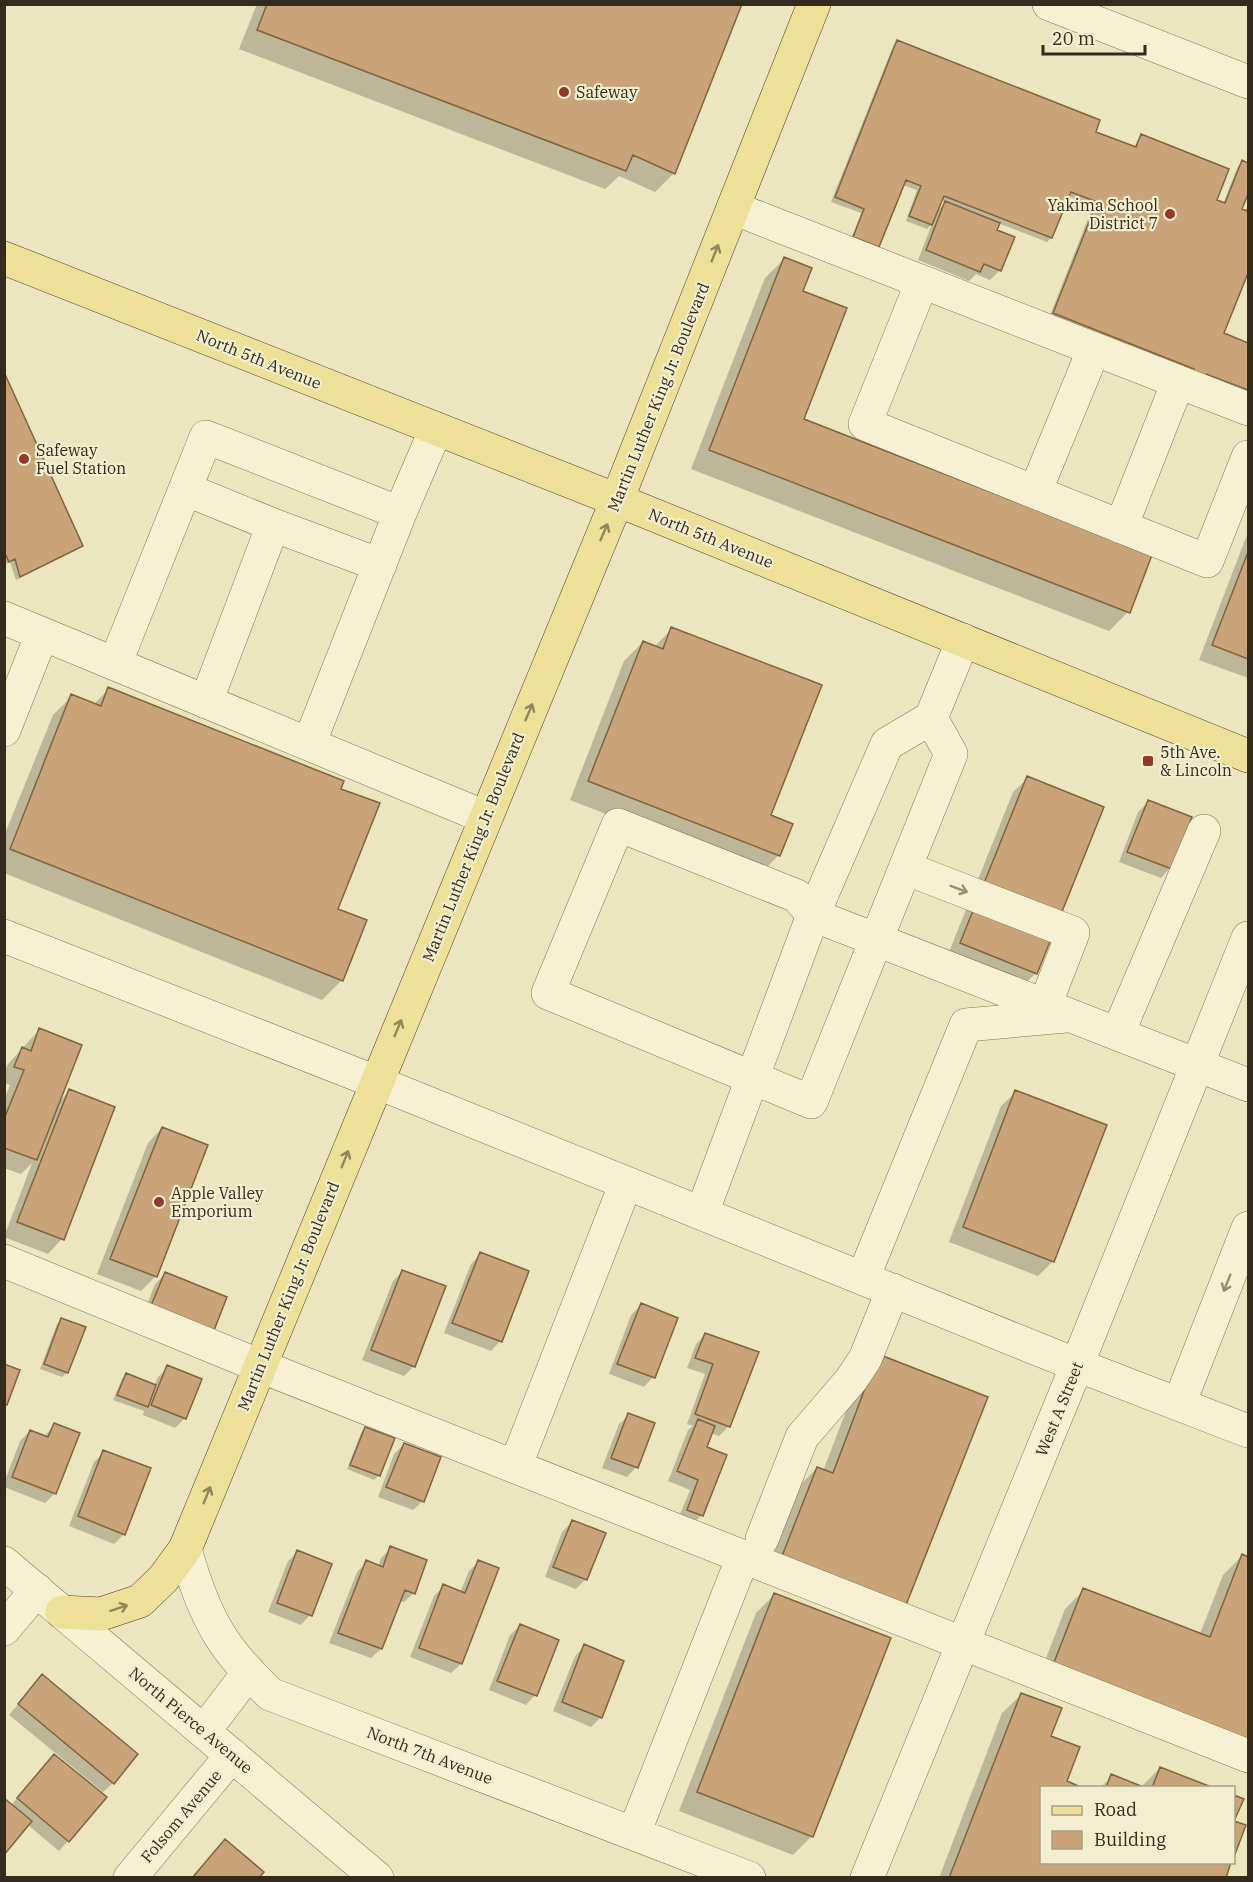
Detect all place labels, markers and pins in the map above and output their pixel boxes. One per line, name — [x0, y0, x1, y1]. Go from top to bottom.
place label: Safeway — [576, 82, 638, 102]
marker: Safeway — [557, 85, 571, 99]
place label: Yakima School District 7 — [1048, 195, 1158, 233]
marker: Yakima School District 7 — [1163, 207, 1177, 221]
place label: Safeway Fuel Station — [36, 440, 126, 478]
marker: Safeway Fuel Station — [17, 452, 31, 466]
place label: 5th Ave. & Lincoln — [1160, 742, 1232, 780]
marker: 5th Ave. & Lincoln — [1141, 754, 1155, 768]
place label: Apple Valley Emporium — [171, 1183, 264, 1221]
marker: Apple Valley Emporium — [152, 1195, 166, 1209]

